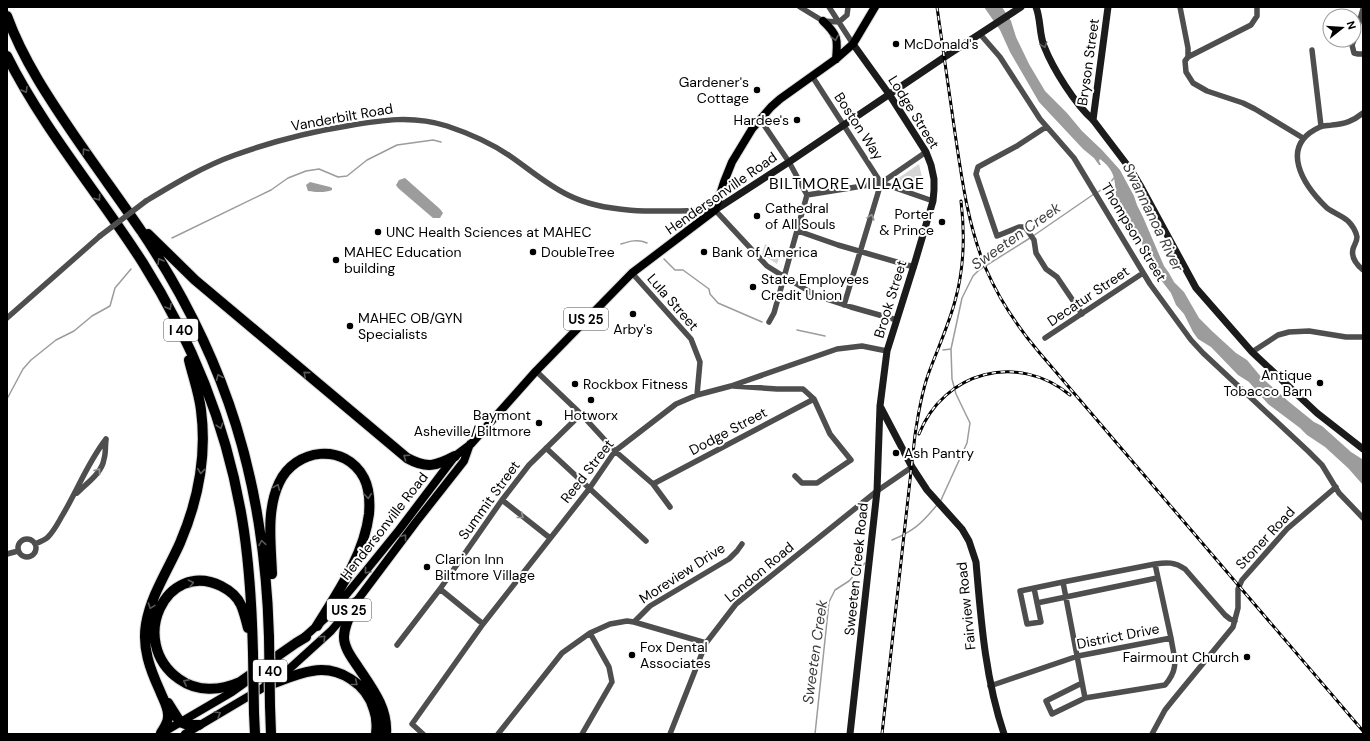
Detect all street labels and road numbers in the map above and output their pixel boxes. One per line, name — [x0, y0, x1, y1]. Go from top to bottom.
street label: Bryson Street — [1073, 17, 1103, 107]
street label: Lodge Street — [884, 72, 944, 152]
street label: Boston Way — [831, 89, 888, 163]
street label: Vanderbilt Road — [290, 99, 394, 135]
street label: Hendersonville Road — [662, 148, 780, 238]
street label: Thompson Street — [1097, 179, 1171, 285]
street label: Brook Street — [870, 258, 910, 340]
street label: Decatur Street — [1044, 262, 1132, 330]
street label: Lula Street — [643, 270, 703, 334]
road number: US 25 — [564, 308, 608, 330]
road number: I 40 — [164, 319, 198, 341]
street label: Dodge Street — [686, 403, 770, 459]
street label: Reed Street — [557, 436, 617, 506]
street label: Summit Street — [454, 457, 524, 543]
street label: Hendersonville Road — [336, 468, 432, 584]
street label: Sweeten Creek Road — [840, 502, 872, 636]
street label: Stoner Road — [1231, 503, 1299, 573]
street label: London Road — [721, 538, 797, 606]
street label: Moreview Drive — [636, 539, 728, 607]
street label: Fairview Road — [952, 561, 980, 651]
road number: US 25 — [327, 599, 371, 621]
street label: District Drive — [1075, 619, 1161, 653]
road number: I 40 — [253, 660, 287, 682]

